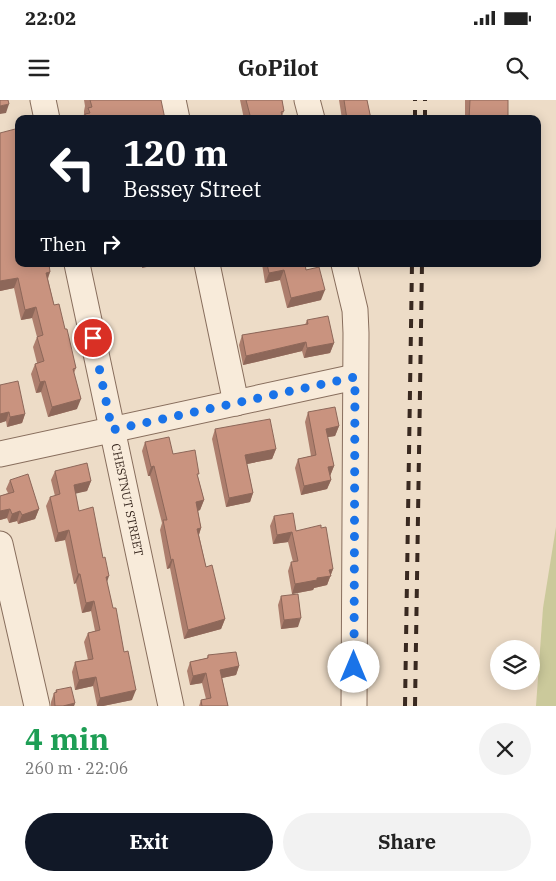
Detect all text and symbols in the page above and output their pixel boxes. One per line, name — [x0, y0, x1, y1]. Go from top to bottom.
text: 22:02 — [25, 6, 76, 30]
text: GoPilot — [238, 53, 318, 82]
icon: menu — [25, 54, 53, 82]
icon: search — [503, 54, 531, 82]
text: 120 m — [123, 130, 228, 176]
icon: left — [40, 135, 105, 200]
text: Bessey Street — [123, 174, 261, 203]
icon: right — [97, 230, 125, 258]
text: Then — [40, 232, 87, 256]
pin — [72, 317, 114, 359]
icon: arrive — [79, 324, 107, 352]
street label: CHESTNUT STREET — [108, 442, 147, 557]
position arrow — [327, 640, 379, 692]
map controls — [490, 640, 540, 690]
button: layers — [490, 640, 540, 690]
text: 4 min — [25, 719, 109, 758]
button: close — [479, 723, 531, 775]
text: 260 m · 22:06 — [25, 758, 128, 778]
button: Exit — [25, 813, 273, 871]
button: Share — [283, 813, 531, 871]

